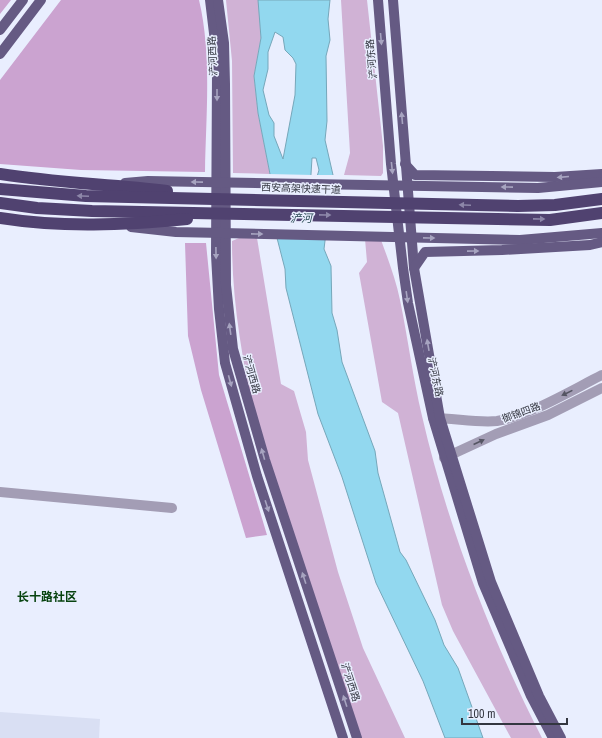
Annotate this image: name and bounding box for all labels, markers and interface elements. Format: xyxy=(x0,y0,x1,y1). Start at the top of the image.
one-way arrow xyxy=(378,33,385,45)
street label: 浐河西路 xyxy=(205,36,220,76)
street label: 浐河东路 xyxy=(363,38,380,79)
one-way arrow xyxy=(214,89,220,102)
one-way arrow xyxy=(398,112,405,125)
one-way arrow xyxy=(389,162,395,174)
one-way arrow xyxy=(557,173,569,180)
one-way arrow xyxy=(190,179,203,185)
street label: 西安高架快速干道 xyxy=(261,181,341,196)
one-way arrow xyxy=(501,184,513,191)
one-way arrow xyxy=(76,193,89,199)
one-way arrow xyxy=(458,202,471,208)
water label: 浐河 xyxy=(290,211,314,225)
one-way arrow xyxy=(319,212,332,218)
one-way arrow xyxy=(533,216,545,223)
one-way arrow xyxy=(251,231,264,237)
one-way arrow xyxy=(423,235,436,241)
one-way arrow xyxy=(213,247,219,260)
one-way arrow xyxy=(467,248,480,254)
one-way arrow xyxy=(404,291,410,304)
one-way arrow xyxy=(227,323,233,335)
one-way arrow xyxy=(424,339,430,351)
street label: 浐河西路 xyxy=(240,353,263,395)
street label: 浐河东路 xyxy=(425,356,446,398)
one-way arrow xyxy=(228,375,234,388)
one-way arrow xyxy=(561,389,573,396)
street label: 御锦四路 xyxy=(500,400,542,425)
one-way arrow xyxy=(474,439,485,445)
one-way arrow xyxy=(260,448,266,460)
one-way arrow xyxy=(264,501,270,513)
one-way arrow xyxy=(301,571,307,583)
district label: 长十路社区 xyxy=(17,589,77,605)
street label: 浐河西路 xyxy=(338,661,363,703)
one-way arrow xyxy=(342,695,348,707)
scale bar xyxy=(462,700,567,726)
text: 100 m xyxy=(468,706,495,722)

